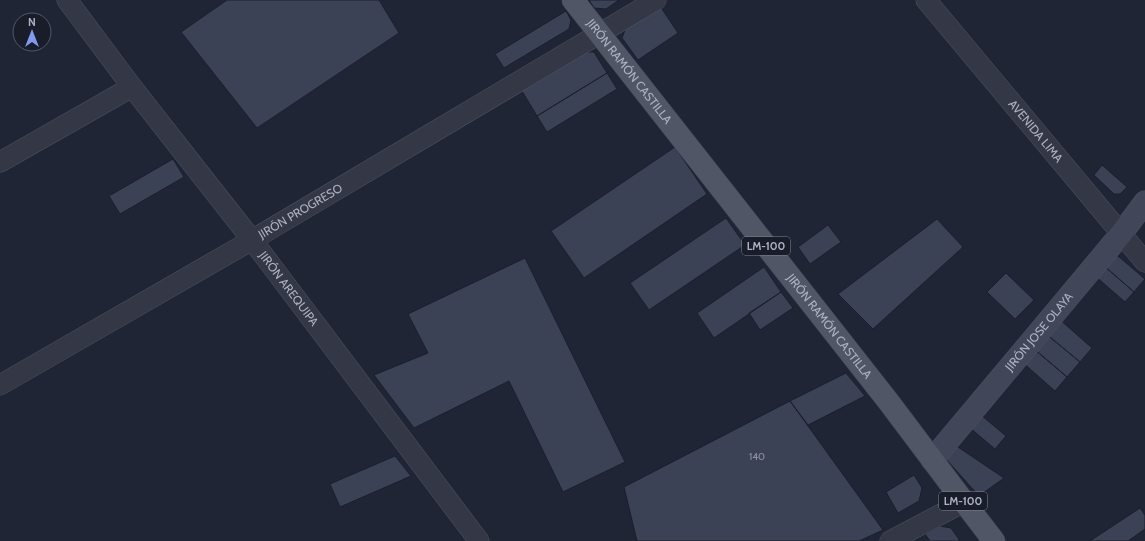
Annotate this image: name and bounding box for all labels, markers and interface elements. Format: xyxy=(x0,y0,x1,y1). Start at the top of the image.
north arrow xyxy=(12,12,52,52)
text: N xyxy=(28,15,36,29)
street label: JIRÓN RAMÓN CASTILLA xyxy=(583,15,676,127)
street label: AVENIDA LIMA xyxy=(1006,96,1067,166)
street label: JIRÓN PROGRESO xyxy=(254,180,345,242)
road number: LM-100 xyxy=(742,237,790,255)
street label: JIRÓN AREQUIPA xyxy=(255,247,322,329)
street label: JIRÓN RAMÓN CASTILLA xyxy=(783,270,876,382)
street label: JIRÓN JOSE OLAYA xyxy=(1001,289,1076,375)
house number: 140 xyxy=(749,450,765,463)
road number: LM-100 xyxy=(939,492,987,510)

